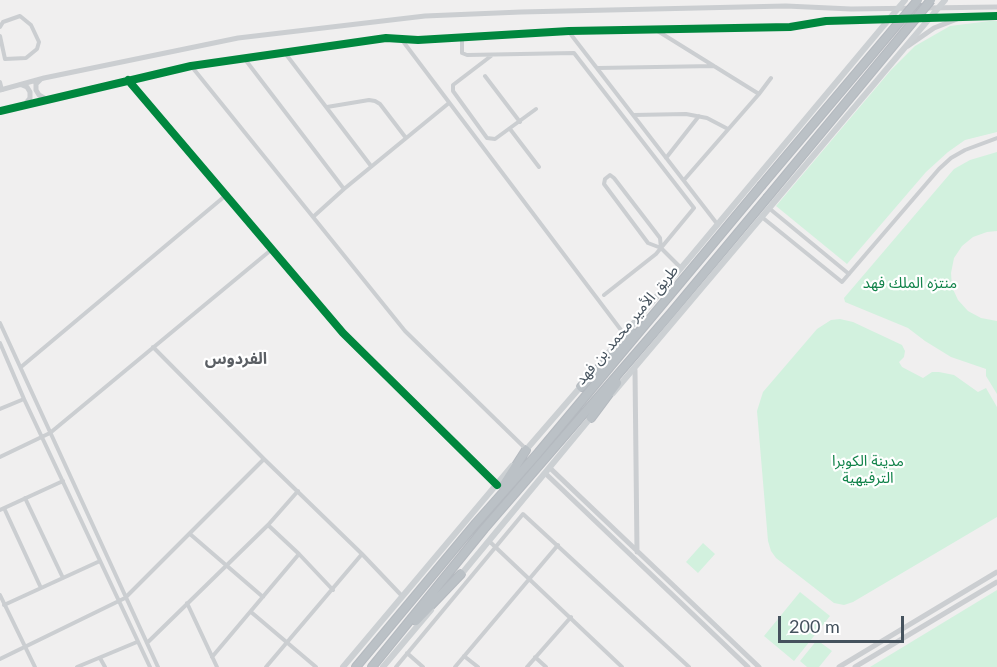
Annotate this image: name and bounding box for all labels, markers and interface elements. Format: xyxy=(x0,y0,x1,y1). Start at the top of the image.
street label: طريق الأمير محمد بن فهد xyxy=(572,262,682,388)
park label: منتزه الملك فهد xyxy=(863,274,957,292)
district label: الفردوس xyxy=(205,349,267,369)
park label: مدينة الكوبرا الترفيهية xyxy=(832,452,904,487)
scale bar xyxy=(781,604,907,642)
text: 200 m xyxy=(789,615,840,637)

